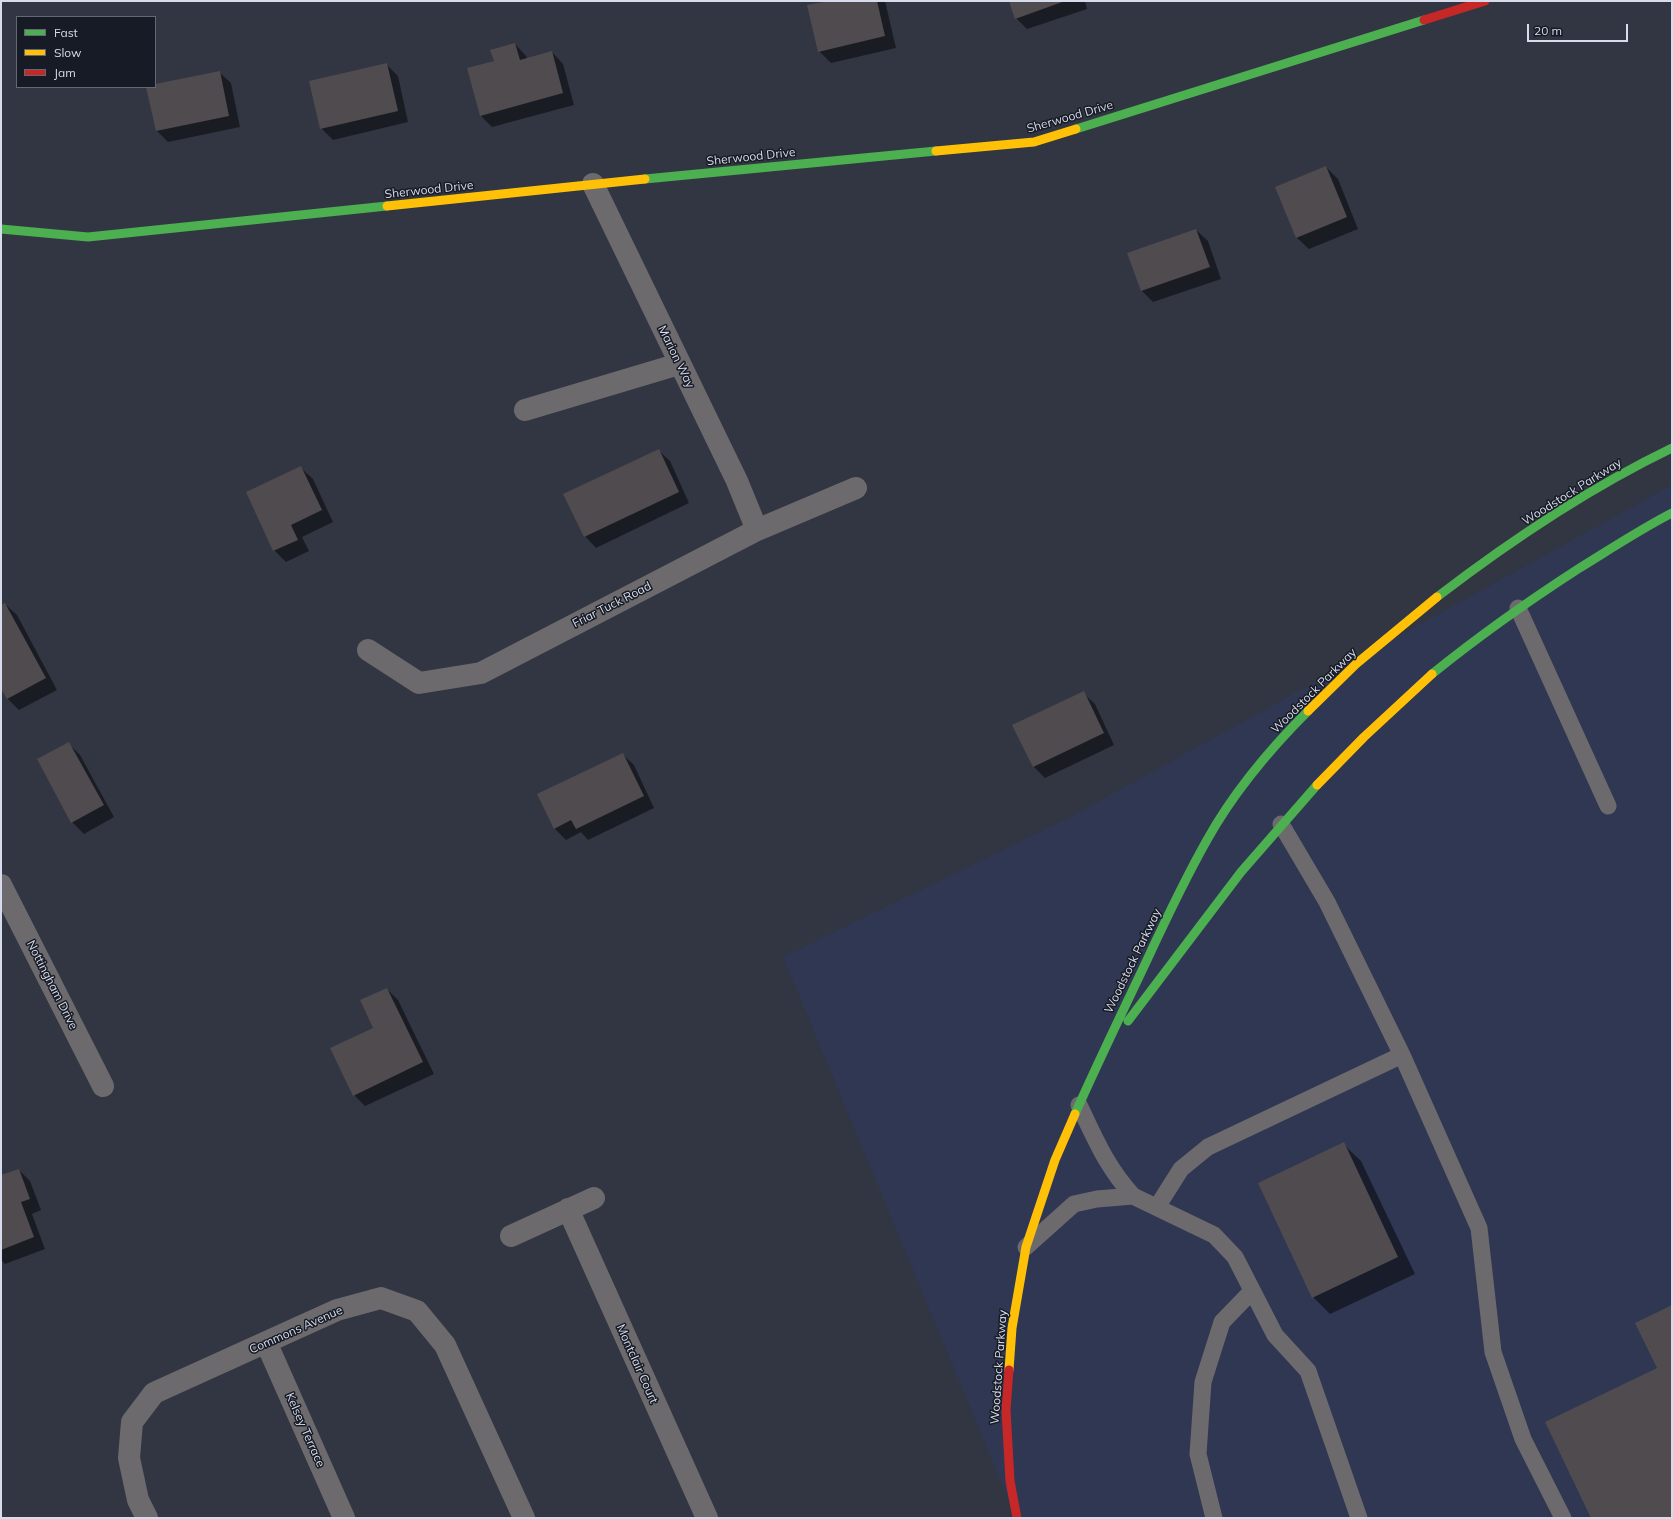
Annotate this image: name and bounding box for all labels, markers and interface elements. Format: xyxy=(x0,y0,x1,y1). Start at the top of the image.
legend xyxy=(16,16,156,88)
scale bar xyxy=(1529,16,1630,42)
text: 20 m xyxy=(1534,23,1562,38)
text: Fast xyxy=(54,25,78,40)
text: Slow xyxy=(54,45,82,60)
text: Jam xyxy=(54,65,76,80)
street label: Sherwood Drive xyxy=(1025,98,1115,136)
street label: Sherwood Drive xyxy=(706,145,796,169)
street label: Sherwood Drive xyxy=(384,178,474,202)
street label: Marion Way xyxy=(655,323,697,391)
street label: Woodstock Parkway xyxy=(1520,456,1624,528)
street label: Friar Tuck Road xyxy=(570,579,654,631)
street label: Woodstock Parkway xyxy=(1268,645,1360,737)
street label: Woodstock Parkway xyxy=(1101,906,1165,1016)
street label: Nottingham Drive xyxy=(23,938,81,1032)
street label: Commons Avenue xyxy=(247,1303,345,1357)
street label: Woodstock Parkway xyxy=(988,1309,1010,1425)
street label: Montclair Court xyxy=(613,1322,661,1406)
street label: Kelsey Terrace xyxy=(282,1391,328,1469)

